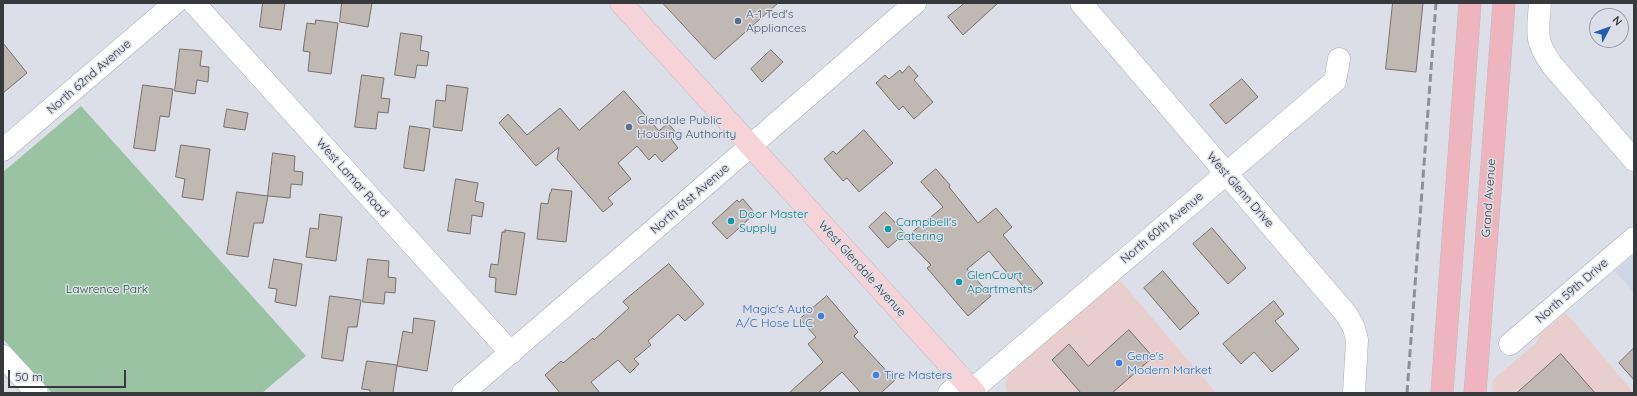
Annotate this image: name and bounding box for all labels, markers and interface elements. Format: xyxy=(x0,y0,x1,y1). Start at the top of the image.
place label: A-1 Ted's Appliances xyxy=(746,7,806,35)
north arrow xyxy=(1589,8,1629,48)
text: N xyxy=(1609,13,1625,28)
marker: A-1 Ted's Appliances xyxy=(733,16,743,26)
street label: North 62nd Avenue xyxy=(44,37,134,117)
place label: Glendale Public Housing Authority xyxy=(637,113,736,141)
marker: Glendale Public Housing Authority xyxy=(624,122,634,132)
street label: West Lamar Road xyxy=(313,136,391,220)
street label: West Glenn Drive xyxy=(1203,149,1277,231)
street label: Grand Avenue xyxy=(1479,158,1499,238)
street label: North 61st Avenue xyxy=(648,161,732,237)
street label: North 60th Avenue xyxy=(1118,189,1206,267)
place label: Door Master Supply xyxy=(739,207,808,235)
place label: Campbell's Catering xyxy=(896,215,957,243)
marker: Door Master Supply xyxy=(726,216,736,226)
street label: West Glendale Avenue xyxy=(815,218,909,320)
marker: Campbell's Catering xyxy=(883,224,893,234)
street label: North 59th Drive xyxy=(1533,256,1611,326)
place label: GlenCourt Apartments xyxy=(967,268,1033,296)
marker: GlenCourt Apartments xyxy=(954,277,964,287)
park label: Lawrence Park xyxy=(66,282,148,296)
place label: Magic's Auto A/C Hose LLC xyxy=(736,302,813,330)
marker: Magic's Auto A/C Hose LLC xyxy=(816,311,826,321)
place label: Gene's Modern Market xyxy=(1127,349,1212,377)
marker: Gene's Modern Market xyxy=(1114,358,1124,368)
scale bar xyxy=(10,362,128,388)
place label: Tire Masters xyxy=(884,368,952,382)
text: 50 m xyxy=(15,369,43,384)
marker: Tire Masters xyxy=(871,370,881,380)

